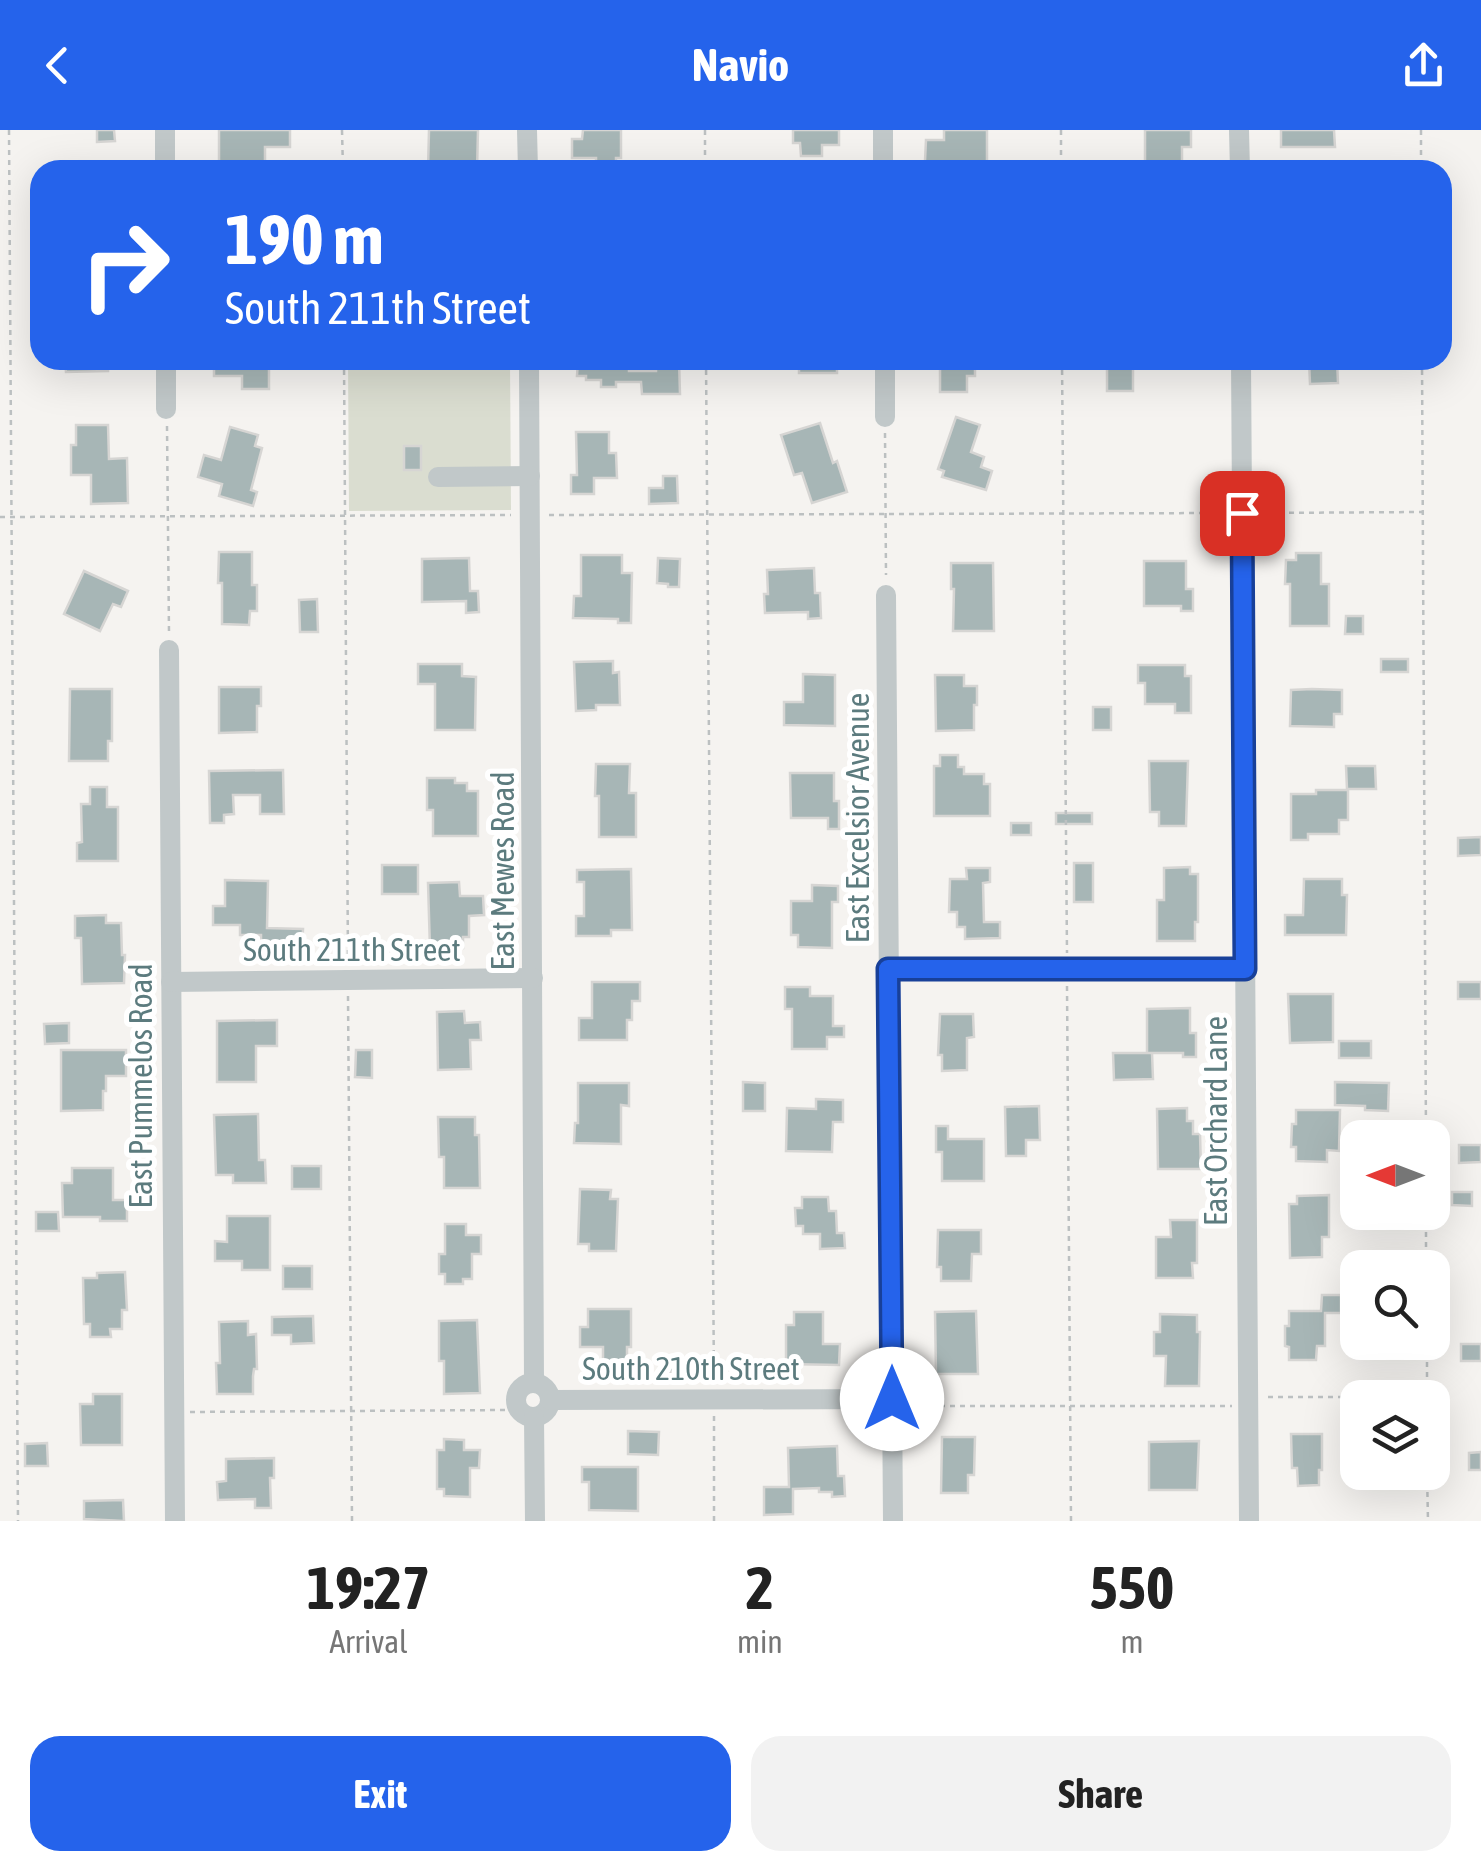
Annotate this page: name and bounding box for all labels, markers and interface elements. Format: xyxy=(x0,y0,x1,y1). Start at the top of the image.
icon: back xyxy=(30,38,85,93)
icon: share xyxy=(1396,38,1451,93)
text: Navio xyxy=(692,39,789,91)
text: 190 m xyxy=(225,199,384,279)
icon: right xyxy=(60,200,190,330)
text: South 211th Street xyxy=(225,282,531,334)
pin xyxy=(1200,471,1285,556)
icon: arrive xyxy=(1215,486,1270,541)
street label: East Excelsior Avenue xyxy=(839,693,876,943)
street label: East Mewes Road xyxy=(484,771,521,971)
street label: South 211th Street xyxy=(243,931,461,968)
street label: East Pummelos Road xyxy=(122,963,159,1209)
street label: East Orchard Lane xyxy=(1197,1016,1234,1226)
north arrow xyxy=(1340,1120,1450,1230)
map controls xyxy=(1340,1120,1450,1490)
button: search xyxy=(1340,1250,1450,1360)
position arrow xyxy=(840,1347,944,1451)
street label: South 210th Street xyxy=(582,1350,800,1387)
button: layers xyxy=(1340,1380,1450,1490)
text: 19:27 xyxy=(307,1553,430,1622)
text: 2 xyxy=(746,1553,774,1622)
text: 550 xyxy=(1090,1553,1174,1622)
text: Arrival xyxy=(329,1623,408,1660)
text: min xyxy=(737,1623,783,1660)
text: m xyxy=(1120,1623,1143,1660)
button: Exit xyxy=(30,1736,731,1851)
button: Share xyxy=(751,1736,1451,1851)

